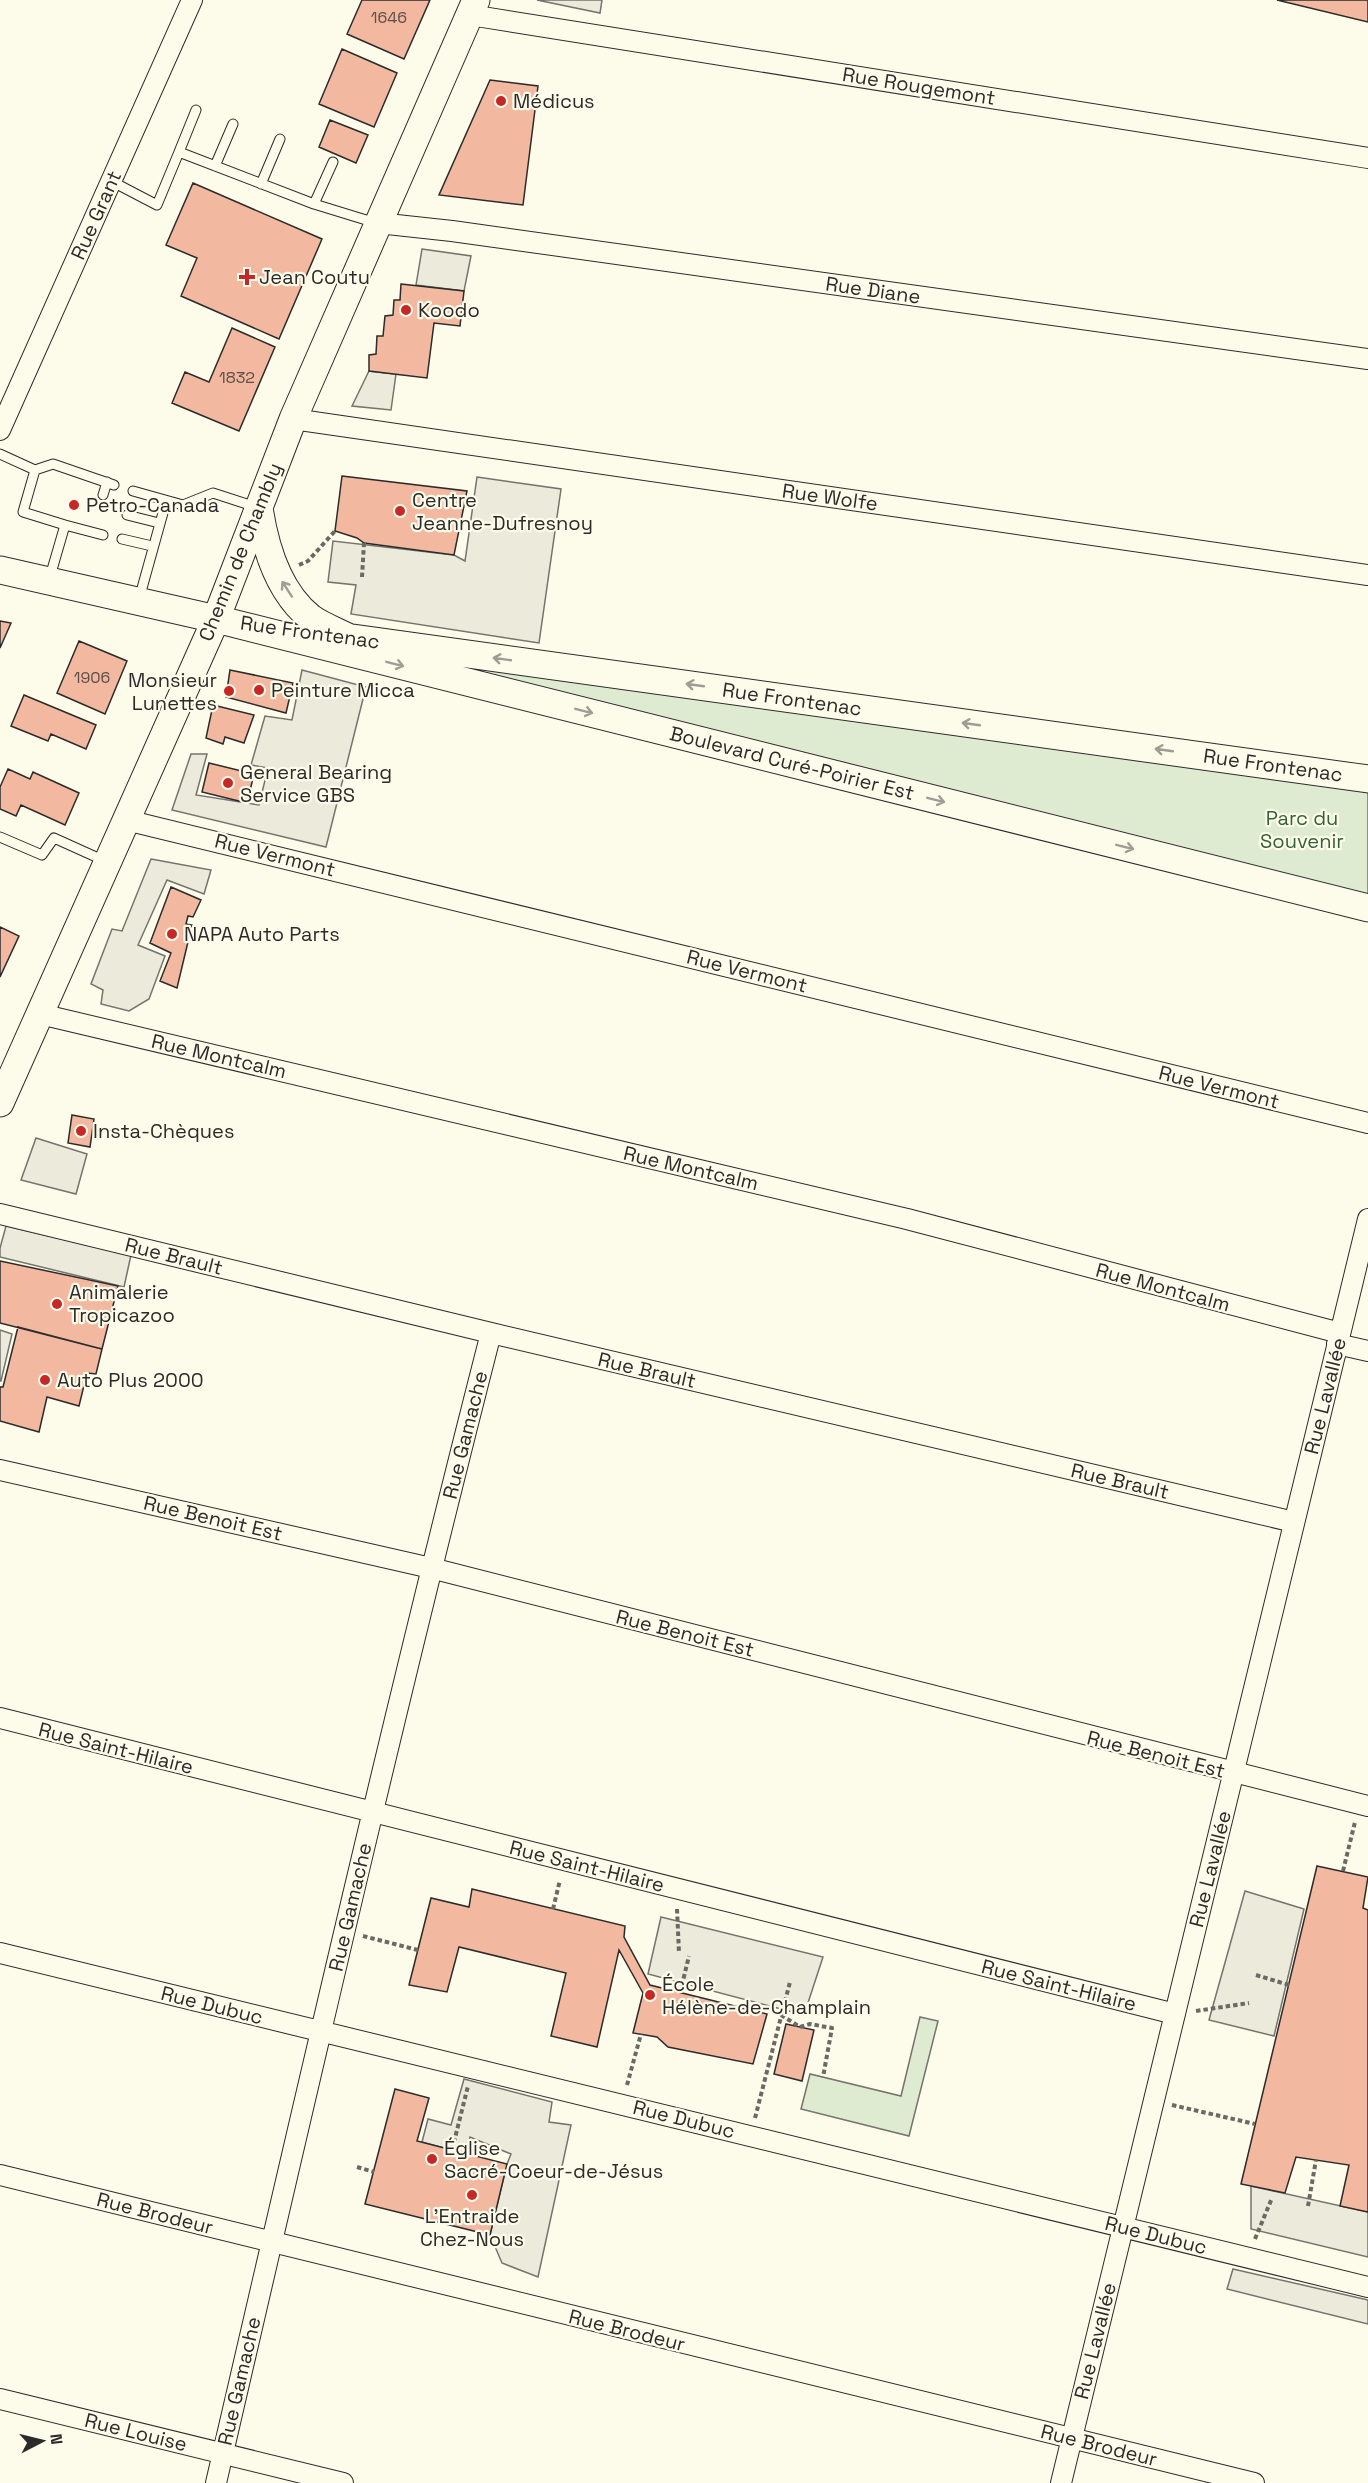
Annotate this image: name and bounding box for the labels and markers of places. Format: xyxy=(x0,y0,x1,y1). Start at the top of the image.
place label: Médicus xyxy=(513,88,595,114)
marker: Médicus xyxy=(494,94,508,108)
place label: Jean Coutu xyxy=(259,264,370,290)
marker: Jean Coutu xyxy=(240,270,254,284)
place label: Koodo xyxy=(418,297,480,323)
marker: Koodo xyxy=(399,303,413,317)
place label: Centre Jeanne-Dufresnoy xyxy=(412,487,593,536)
place label: Petro-Canada xyxy=(86,492,219,518)
marker: Petro-Canada xyxy=(67,498,81,512)
marker: Centre Jeanne-Dufresnoy xyxy=(393,504,407,518)
place label: Monsieur Lunettes xyxy=(128,667,217,716)
place label: Peinture Micca xyxy=(271,677,415,703)
marker: Peinture Micca xyxy=(252,683,266,697)
marker: Monsieur Lunettes xyxy=(222,684,236,698)
place label: General Bearing Service GBS xyxy=(240,759,392,808)
marker: General Bearing Service GBS xyxy=(221,776,235,790)
place label: NAPA Auto Parts xyxy=(184,921,340,947)
marker: NAPA Auto Parts xyxy=(165,927,179,941)
place label: Insta-Chèques xyxy=(93,1118,234,1144)
marker: Insta-Chèques xyxy=(74,1124,88,1138)
place label: Animalerie Tropicazoo xyxy=(69,1279,175,1328)
marker: Animalerie Tropicazoo xyxy=(50,1297,64,1311)
place label: Auto Plus 2000 xyxy=(57,1367,204,1393)
marker: Auto Plus 2000 xyxy=(38,1373,52,1387)
place label: École Hélène-de-Champlain xyxy=(662,1971,871,2020)
marker: École Hélène-de-Champlain xyxy=(643,1988,657,2002)
place label: Église Sacré-Coeur-de-Jésus xyxy=(444,2135,663,2184)
marker: Église Sacré-Coeur-de-Jésus xyxy=(425,2152,439,2166)
marker: L'Entraide Chez-Nous xyxy=(465,2188,479,2202)
place label: L'Entraide Chez-Nous xyxy=(420,2203,524,2252)

